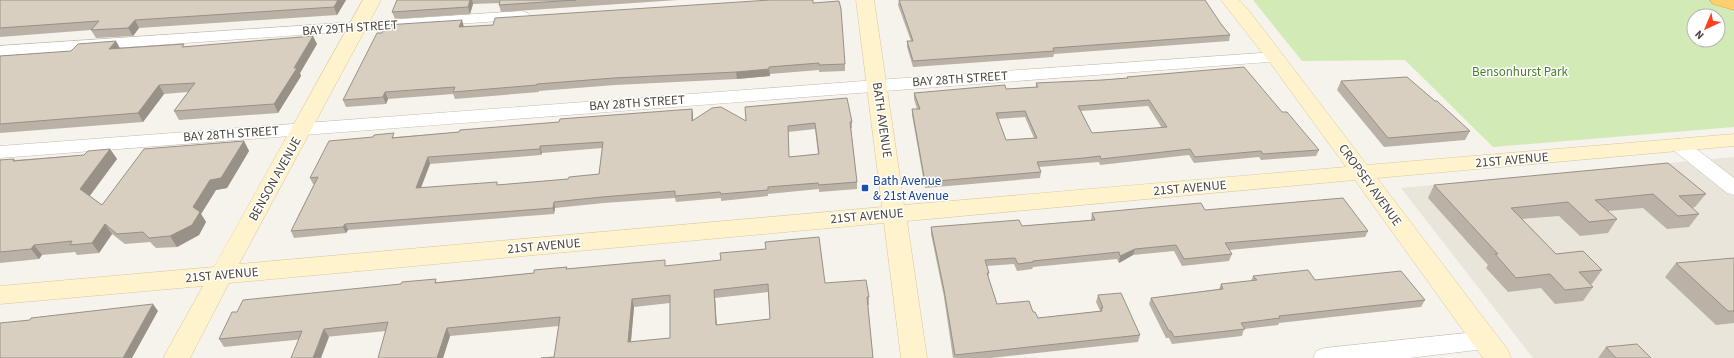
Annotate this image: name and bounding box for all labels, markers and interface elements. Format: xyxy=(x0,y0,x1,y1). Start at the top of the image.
north arrow xyxy=(1686,8,1726,48)
street label: BAY 29TH STREET xyxy=(301,16,399,40)
text: N xyxy=(1692,27,1707,43)
park label: Bensonhurst Park xyxy=(1472,63,1569,81)
street label: BAY 28TH STREET xyxy=(911,67,1009,91)
street label: BATH AVENUE xyxy=(868,81,896,159)
street label: BAY 28TH STREET xyxy=(588,91,686,115)
street label: BAY 28TH STREET xyxy=(182,122,280,146)
street label: BENSON AVENUE xyxy=(244,134,306,224)
street label: CROPSEY AVENUE xyxy=(1334,140,1406,230)
street label: 21ST AVENUE xyxy=(1475,148,1549,172)
place label: Bath Avenue & 21st Avenue xyxy=(873,172,949,205)
street label: 21ST AVENUE xyxy=(1153,176,1227,200)
marker: Bath Avenue & 21st Avenue xyxy=(860,183,870,193)
street label: 21ST AVENUE xyxy=(830,204,904,228)
street label: 21ST AVENUE xyxy=(507,234,581,258)
street label: 21ST AVENUE xyxy=(185,263,259,287)

